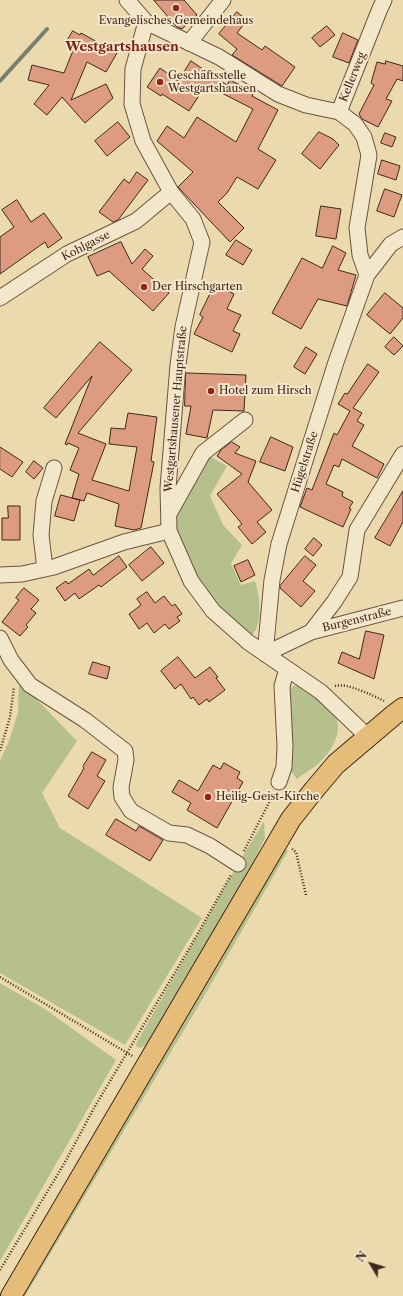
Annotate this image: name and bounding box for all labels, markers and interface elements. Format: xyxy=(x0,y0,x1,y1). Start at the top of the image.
marker: Evangelisches Gemeindehaus xyxy=(171,3,181,13)
place label: Evangelisches Gemeindehaus xyxy=(99,14,253,28)
district label: Westgartshausen xyxy=(65,39,179,55)
street label: Kellerweg xyxy=(337,50,369,104)
place label: Geschäftsstelle Westgartshausen xyxy=(168,69,256,95)
marker: Geschäftsstelle Westgartshausen xyxy=(155,77,165,87)
street label: Kohlgasse xyxy=(60,228,112,264)
place label: Der Hirschgarten xyxy=(152,280,243,294)
marker: Der Hirschgarten xyxy=(139,282,149,292)
street label: Westgartshausener Hauptstraße xyxy=(162,325,190,493)
place label: Hotel zum Hirsch xyxy=(219,384,312,398)
marker: Hotel zum Hirsch xyxy=(206,386,216,396)
street label: Hügelstraße xyxy=(289,430,321,494)
street label: Burgenstraße xyxy=(321,605,393,635)
place label: Heilig-Geist-Kirche xyxy=(216,790,319,804)
marker: Heilig-Geist-Kirche xyxy=(203,792,213,802)
north arrow xyxy=(351,1244,391,1284)
text: N xyxy=(353,1249,370,1265)

